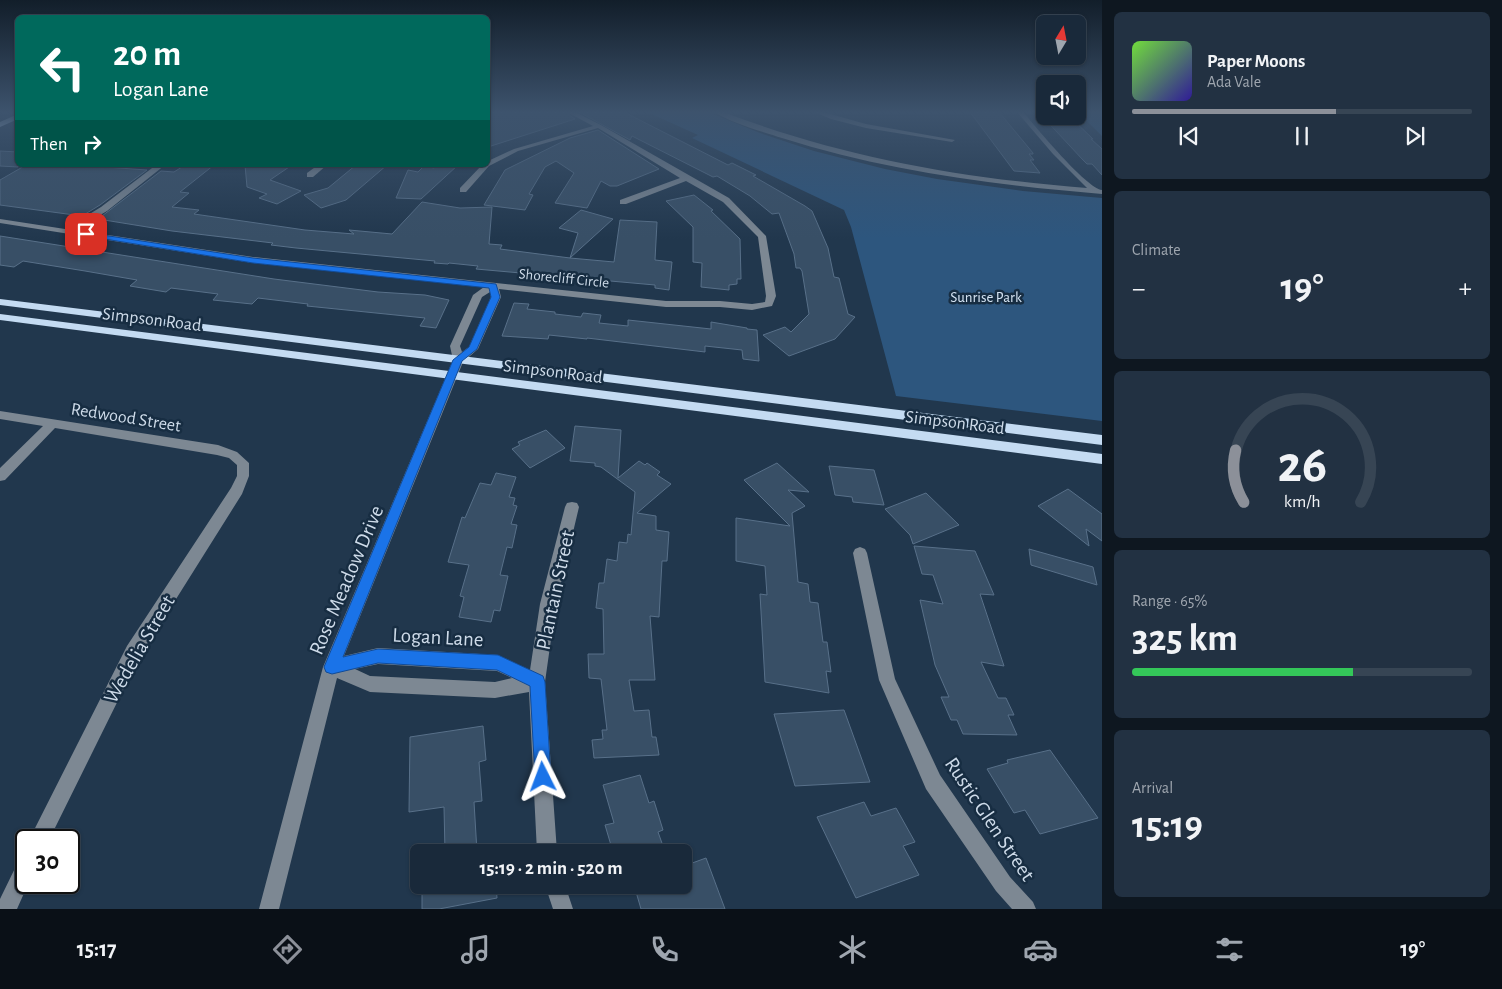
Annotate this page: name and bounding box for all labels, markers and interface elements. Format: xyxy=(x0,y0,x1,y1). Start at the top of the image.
north arrow xyxy=(1036,15,1086,65)
map controls xyxy=(1036,15,1086,125)
icon: left xyxy=(30,35,95,100)
text: 20 m xyxy=(113,37,181,72)
text: Paper Moons xyxy=(1207,52,1305,71)
text: Ada Vale xyxy=(1207,74,1261,90)
button: sound xyxy=(1036,75,1086,125)
text: Logan Lane xyxy=(113,78,209,100)
icon: previous xyxy=(1175,122,1203,150)
icon: pause xyxy=(1288,122,1316,150)
icon: next xyxy=(1401,122,1429,150)
icon: right xyxy=(78,130,106,158)
text: Then xyxy=(30,135,68,154)
pin xyxy=(65,213,107,255)
icon: arrive xyxy=(72,220,100,248)
text: Climate xyxy=(1132,242,1181,258)
street label: Shorecliff Circle xyxy=(518,266,610,291)
text: 19° xyxy=(1280,269,1324,307)
text: − xyxy=(1132,275,1145,303)
text: + xyxy=(1459,275,1472,303)
park label: Sunrise Park xyxy=(950,290,1022,305)
street label: Simpson Road xyxy=(101,305,203,335)
street label: Simpson Road xyxy=(502,357,604,387)
street label: Redwood Street xyxy=(70,400,182,436)
street label: Simpson Road xyxy=(904,408,1006,438)
text: 26 xyxy=(1277,439,1327,491)
text: km/h xyxy=(1284,493,1320,511)
street label: Rose Meadow Drive xyxy=(306,503,387,658)
street label: Plantain Street xyxy=(533,528,578,652)
street label: Wedelia Street xyxy=(100,591,179,707)
text: Range · 65% xyxy=(1132,593,1208,609)
text: 325 km xyxy=(1132,620,1238,658)
street label: Logan Lane xyxy=(392,625,484,650)
position arrow xyxy=(516,750,568,802)
street label: Rustic Glen Street xyxy=(941,754,1039,885)
text: Arrival xyxy=(1132,780,1173,796)
text: 15:19 xyxy=(1132,807,1203,845)
speed limit sign: 30 xyxy=(15,829,80,894)
text: 15:19 · 2 min · 520 m xyxy=(479,859,623,878)
icon: directions xyxy=(270,932,305,967)
icon: music xyxy=(458,932,493,967)
icon: phone xyxy=(647,932,682,967)
icon: climate xyxy=(835,932,870,967)
icon: car xyxy=(1023,932,1058,967)
icon: filters xyxy=(1212,932,1247,967)
text: 15:17 xyxy=(77,938,117,960)
text: 19° xyxy=(1400,938,1425,960)

